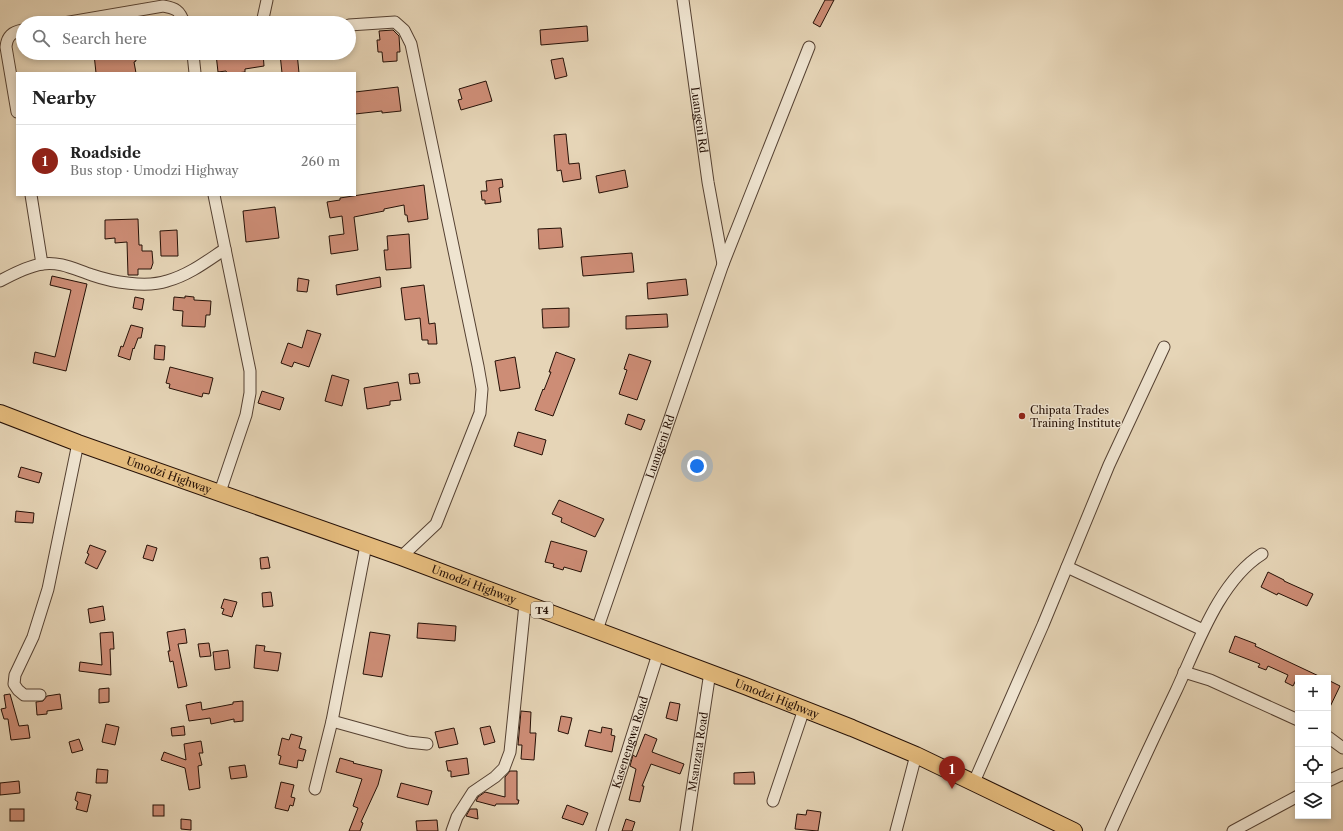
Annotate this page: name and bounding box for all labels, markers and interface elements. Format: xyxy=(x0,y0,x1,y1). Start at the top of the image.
search box xyxy=(16,16,356,60)
icon: search xyxy=(30,27,52,49)
text: Search here xyxy=(62,29,147,48)
street label: Luangeni Rd xyxy=(688,86,711,154)
text: Nearby xyxy=(32,88,96,108)
text: Roadside xyxy=(70,143,141,162)
text: 1 xyxy=(42,153,48,169)
text: 260 m xyxy=(301,153,340,169)
text: Bus stop · Umodzi Highway xyxy=(70,162,239,178)
place label: Chipata Trades Training Institute xyxy=(1030,403,1121,430)
marker: Chipata Trades Training Institute xyxy=(1017,411,1027,421)
street label: Luangeni Rd xyxy=(643,413,678,480)
street label: Umodzi Highway xyxy=(124,454,214,497)
your location xyxy=(687,456,707,476)
street label: Umodzi Highway xyxy=(430,562,519,607)
road number: T4 xyxy=(531,602,553,618)
map controls xyxy=(1295,675,1331,819)
button: + xyxy=(1295,675,1331,711)
street label: Umodzi Highway xyxy=(733,676,822,722)
street label: Kasenengwa Road xyxy=(609,694,651,790)
street label: Msanzara Road xyxy=(685,711,711,793)
button: − xyxy=(1295,711,1331,747)
button: locate xyxy=(1295,747,1331,783)
pin: 1 xyxy=(939,756,965,789)
button: layers xyxy=(1295,783,1331,819)

